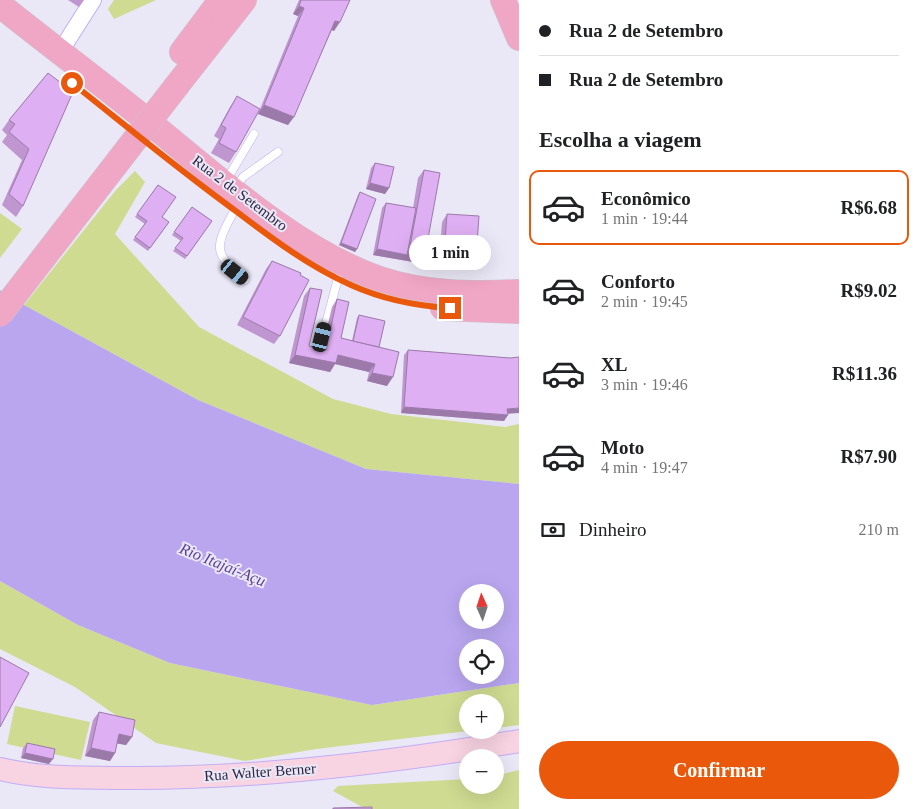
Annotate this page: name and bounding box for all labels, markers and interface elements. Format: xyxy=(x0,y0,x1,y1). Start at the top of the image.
text: Rua 2 de Setembro xyxy=(569,20,723,41)
text: Rua 2 de Setembro xyxy=(569,69,723,90)
route start xyxy=(61,72,83,94)
text: Escolha a viagem xyxy=(539,127,702,152)
street label: Rua 2 de Setembro xyxy=(189,152,291,234)
icon: car xyxy=(541,185,586,230)
text: Econômico xyxy=(601,188,691,209)
text: R$6.68 xyxy=(841,197,897,218)
text: 1 min · 19:44 xyxy=(601,210,688,227)
callout: 1 min xyxy=(409,236,491,270)
text: 1 min xyxy=(431,244,469,261)
car xyxy=(218,257,251,287)
icon: car xyxy=(541,268,586,313)
text: Conforto xyxy=(601,271,675,292)
text: R$9.02 xyxy=(841,280,897,301)
text: 2 min · 19:45 xyxy=(601,293,688,310)
route end xyxy=(439,297,461,319)
car xyxy=(311,321,332,353)
icon: car xyxy=(541,351,586,396)
text: XL xyxy=(601,354,627,375)
text: R$11.36 xyxy=(832,363,897,384)
text: 3 min · 19:46 xyxy=(601,376,688,393)
icon: car xyxy=(541,434,586,479)
text: Moto xyxy=(601,437,644,458)
text: R$7.90 xyxy=(841,446,897,467)
text: 4 min · 19:47 xyxy=(601,459,688,476)
icon: cash xyxy=(539,516,567,544)
text: Dinheiro xyxy=(579,519,647,540)
text: 210 m xyxy=(859,521,899,538)
water label: Rio Itajaí-Açu xyxy=(176,539,268,590)
north arrow xyxy=(459,584,504,629)
map controls xyxy=(459,584,504,794)
button: locate xyxy=(459,639,504,684)
button: + xyxy=(459,694,504,739)
button: Confirmar xyxy=(539,741,899,799)
button: − xyxy=(459,749,504,794)
street label: Rua Walter Berner xyxy=(204,760,316,784)

